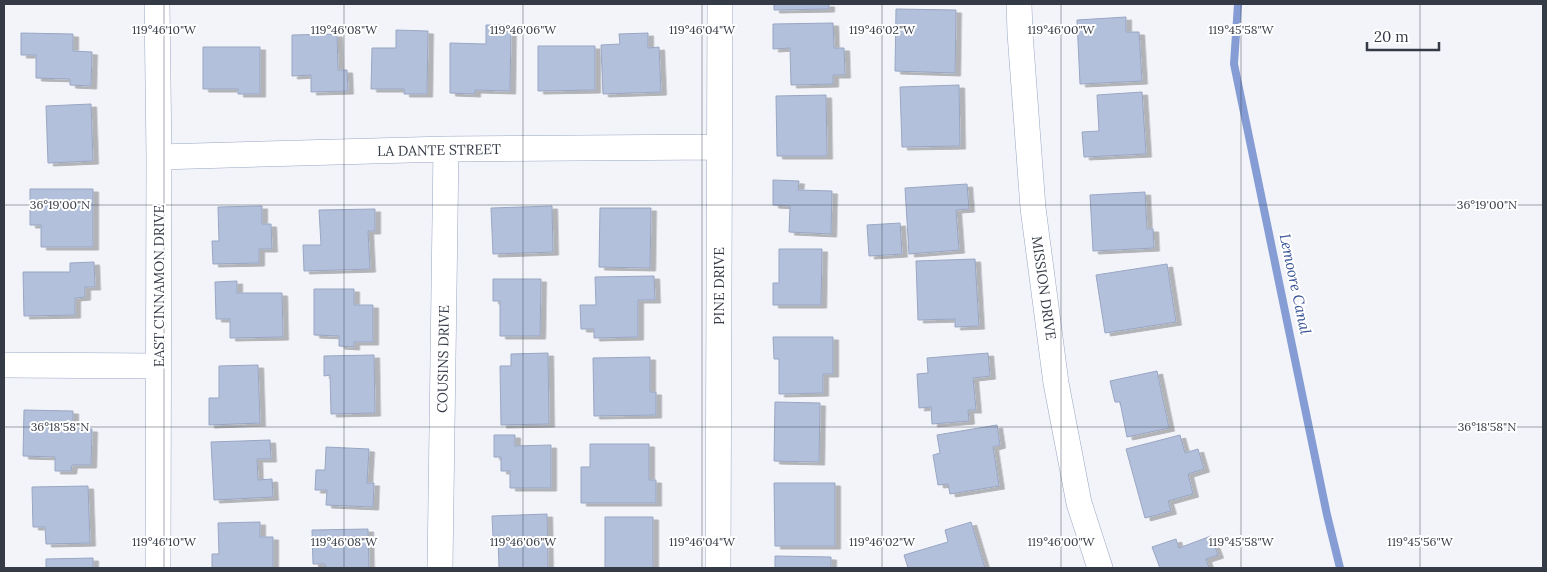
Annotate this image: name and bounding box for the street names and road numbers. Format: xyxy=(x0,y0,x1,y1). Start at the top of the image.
street label: LA DANTE STREET xyxy=(377,140,501,160)
street label: EAST CINNAMON DRIVE xyxy=(150,205,168,367)
street label: MISSION DRIVE xyxy=(1028,235,1060,341)
street label: PINE DRIVE xyxy=(710,247,728,325)
street label: COUSINS DRIVE xyxy=(433,305,453,413)

